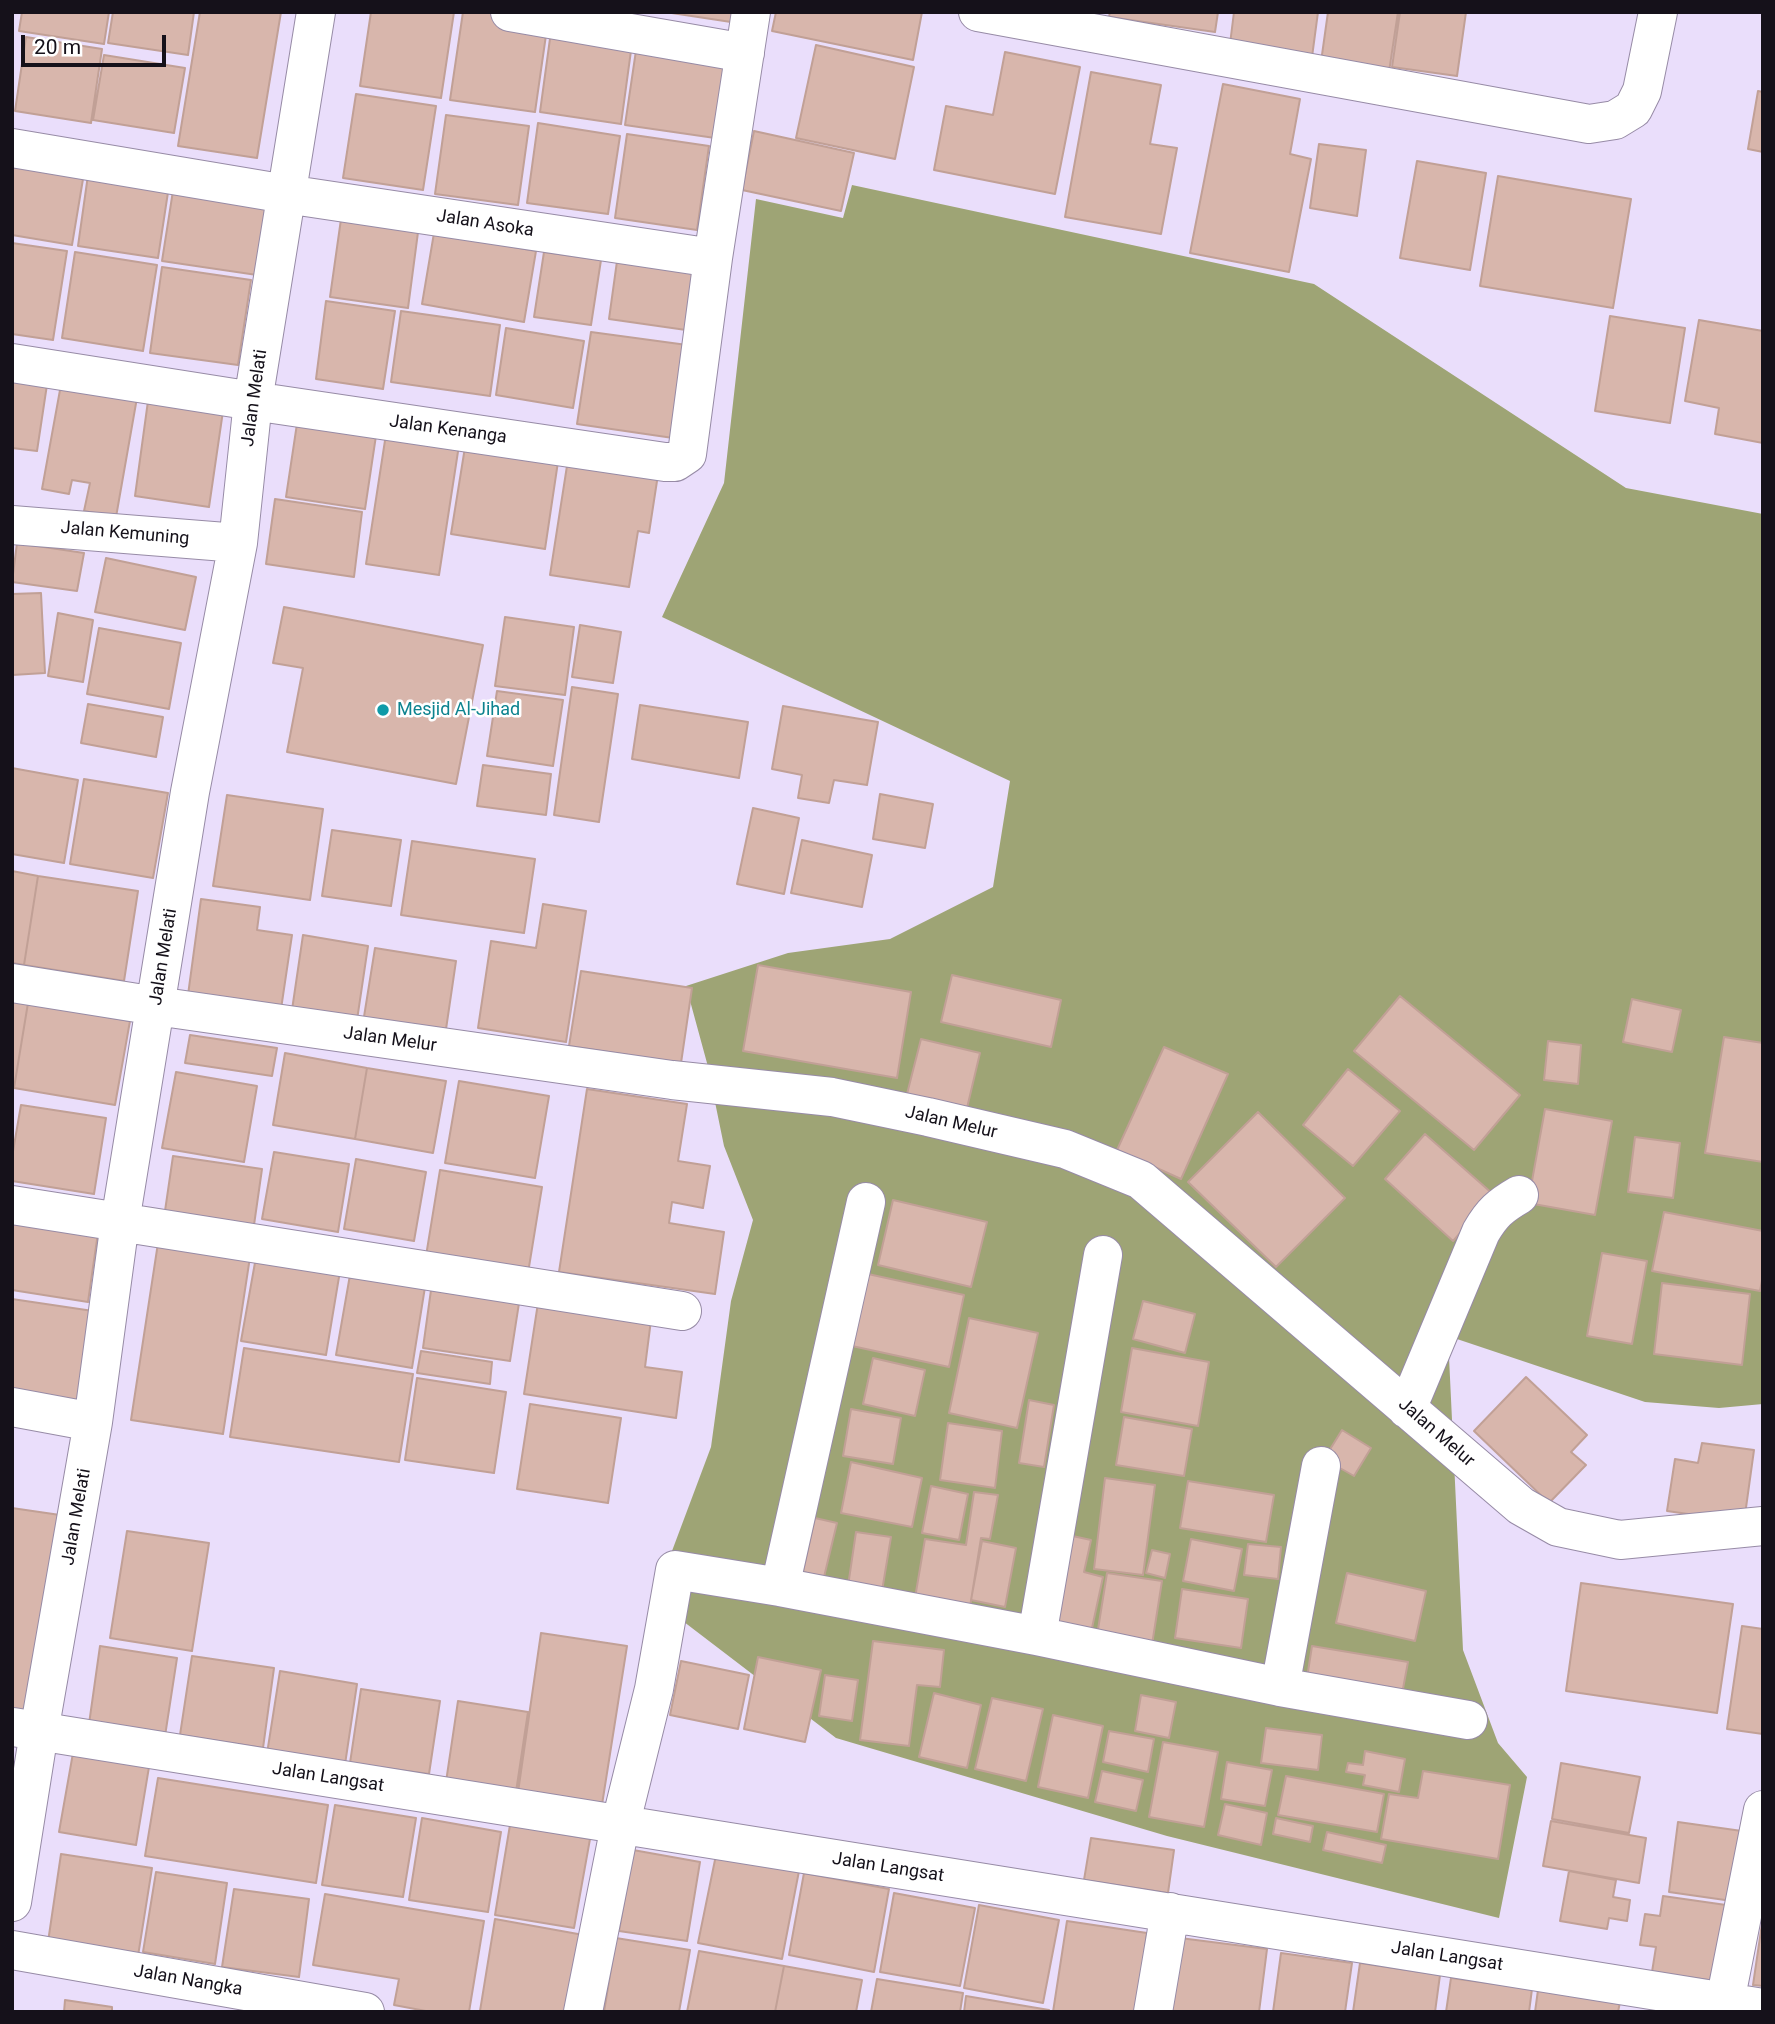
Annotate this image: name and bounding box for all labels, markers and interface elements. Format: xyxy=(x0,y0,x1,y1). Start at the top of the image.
scale bar xyxy=(24,21,170,65)
text: 20 m xyxy=(34,35,81,59)
street label: Jalan Asoka xyxy=(435,206,535,242)
street label: Jalan Melati xyxy=(237,348,273,448)
street label: Jalan Kenanga xyxy=(388,411,508,449)
street label: Jalan Kemuning xyxy=(60,518,190,550)
place label: Mesjid Al-Jihad xyxy=(397,699,520,721)
marker: Mesjid Al-Jihad xyxy=(375,702,391,718)
street label: Jalan Melati xyxy=(146,907,182,1007)
street label: Jalan Melur xyxy=(342,1023,438,1057)
street label: Jalan Melur xyxy=(903,1102,999,1144)
street label: Jalan Melur xyxy=(1393,1394,1479,1472)
street label: Jalan Melati xyxy=(58,1467,96,1567)
street label: Jalan Langsat xyxy=(271,1759,385,1797)
street label: Jalan Langsat xyxy=(831,1849,945,1887)
street label: Jalan Langsat xyxy=(1390,1938,1504,1976)
street label: Jalan Nangka xyxy=(132,1961,244,2001)

